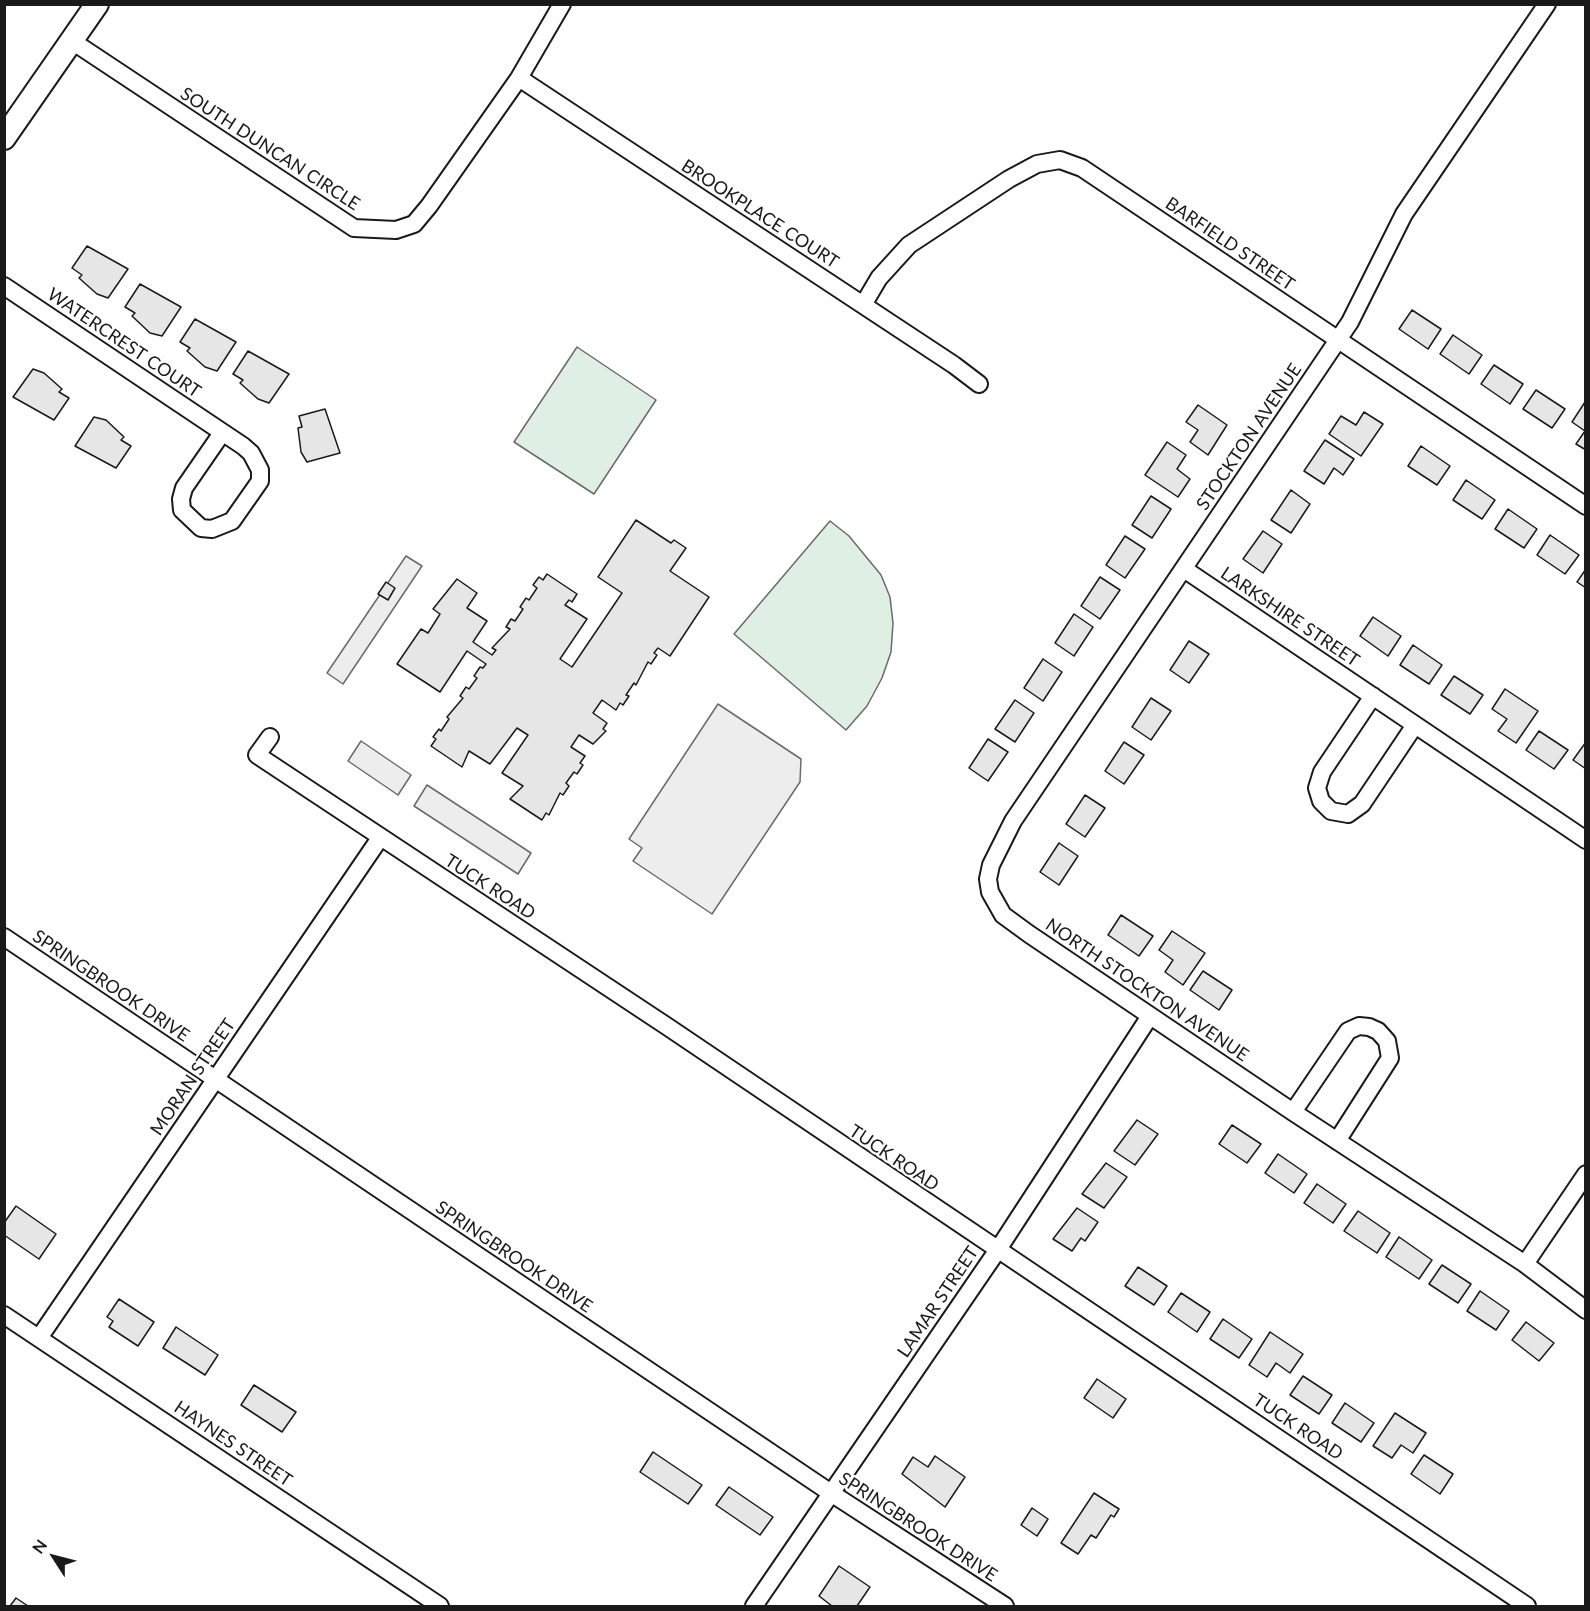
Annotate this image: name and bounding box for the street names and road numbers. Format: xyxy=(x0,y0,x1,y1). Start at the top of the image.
street label: SOUTH DUNCAN CIRCLE xyxy=(176,83,364,215)
street label: BROOKPLACE COURT xyxy=(677,155,843,273)
street label: BARFIELD STREET xyxy=(1161,193,1299,295)
street label: WATERCREST COURT xyxy=(43,284,205,402)
street label: STOCKTON AVENUE xyxy=(1192,360,1306,514)
street label: LARKSHIRE STREET xyxy=(1217,563,1363,671)
street label: TUCK ROAD xyxy=(441,850,539,924)
street label: NORTH STOCKTON AVENUE xyxy=(1041,914,1253,1066)
street label: SPRINGBROOK DRIVE xyxy=(28,925,194,1047)
street label: MORAN STREET xyxy=(146,1015,240,1139)
street label: TUCK ROAD xyxy=(845,1120,943,1196)
street label: SPRINGBROOK DRIVE xyxy=(431,1196,597,1318)
street label: LAMAR STREET xyxy=(893,1242,983,1362)
street label: TUCK ROAD xyxy=(1249,1389,1347,1465)
street label: HAYNES STREET xyxy=(170,1397,296,1491)
street label: SPRINGBROOK DRIVE xyxy=(835,1468,1001,1586)

